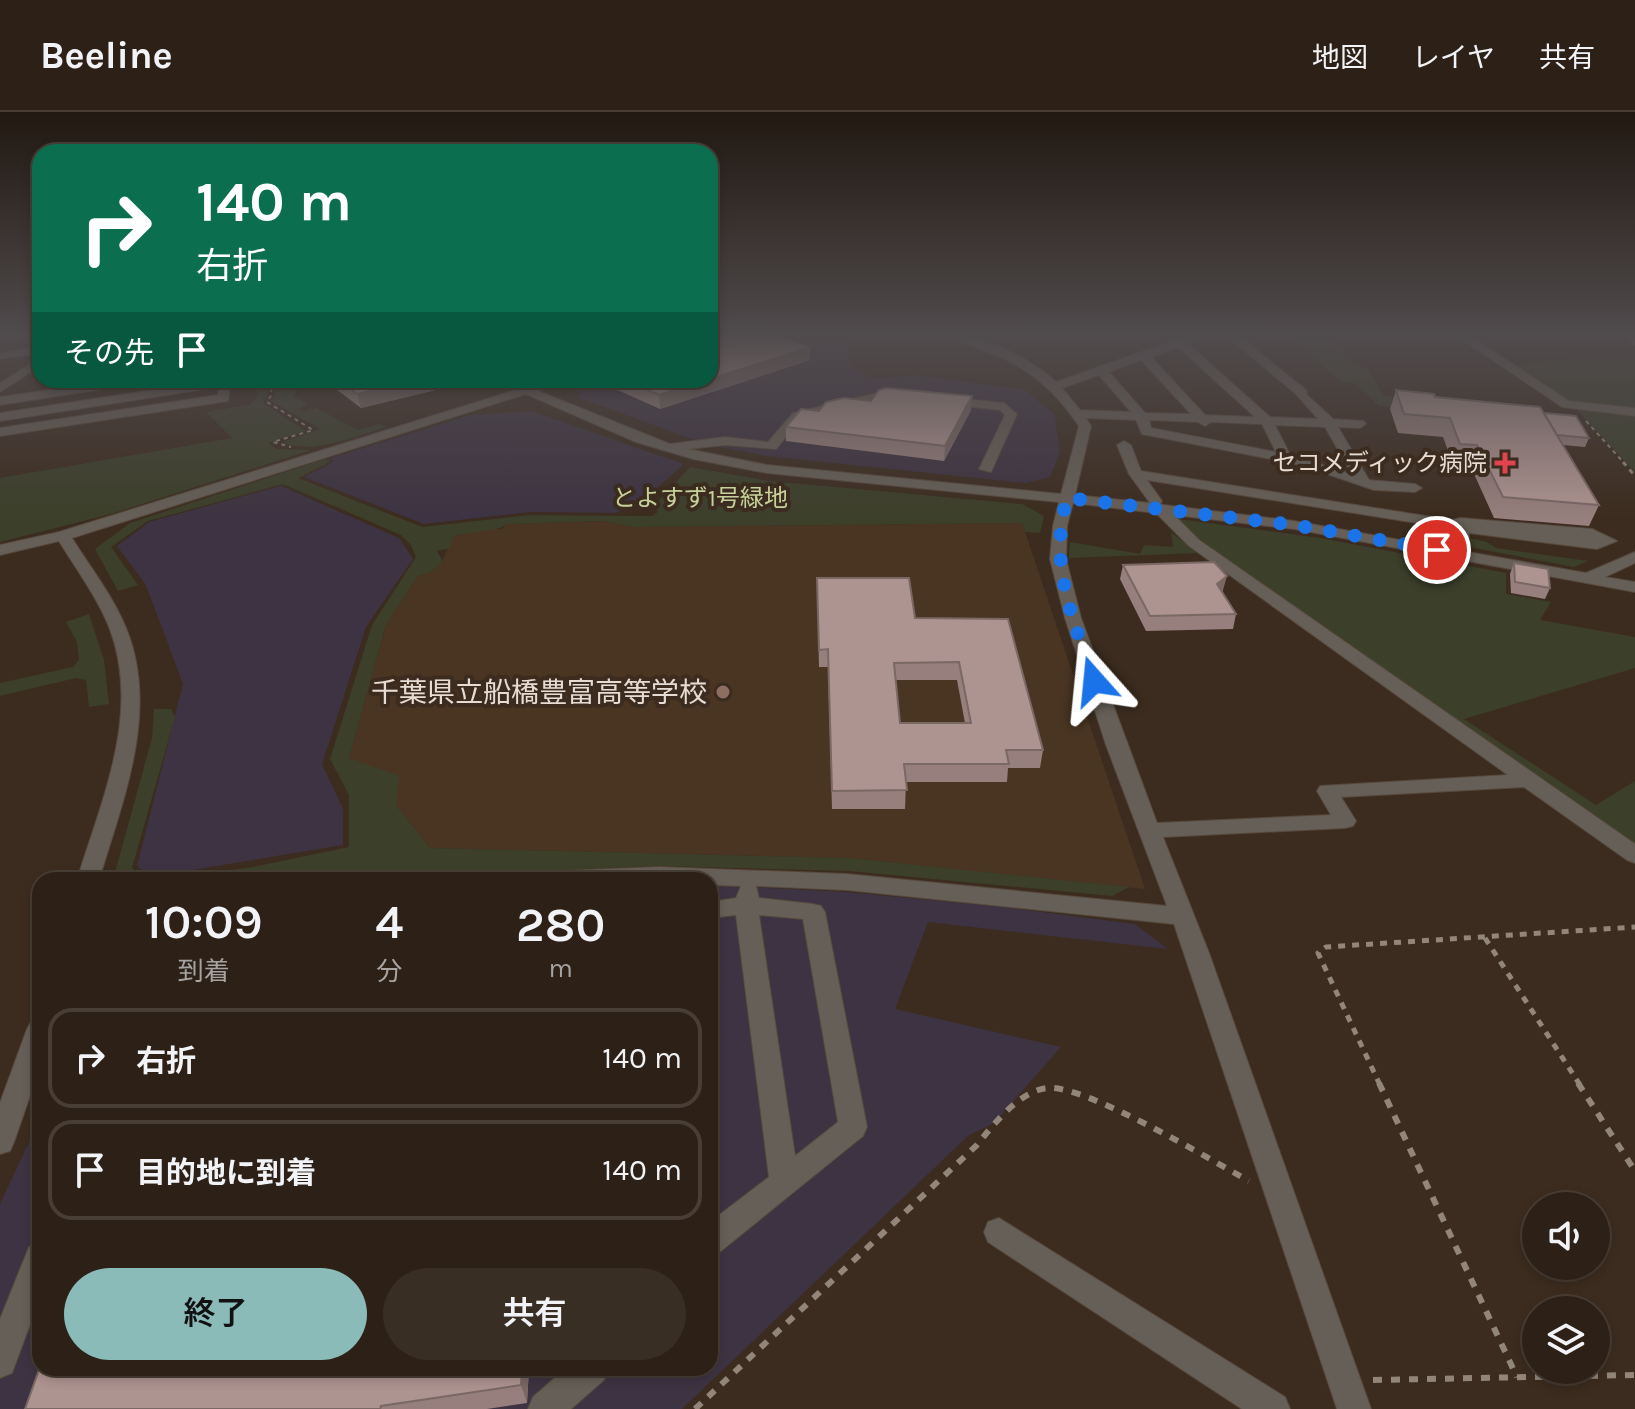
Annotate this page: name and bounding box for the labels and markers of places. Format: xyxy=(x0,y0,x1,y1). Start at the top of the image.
place label: セコメディック病院 xyxy=(1273,449,1487,477)
marker: セコメディック病院 xyxy=(1494,452,1516,474)
pin xyxy=(1403,516,1471,584)
place label: 千葉県立船橋豊富高等学校 xyxy=(371,676,707,709)
marker: 千葉県立船橋豊富高等学校 xyxy=(714,683,732,701)

